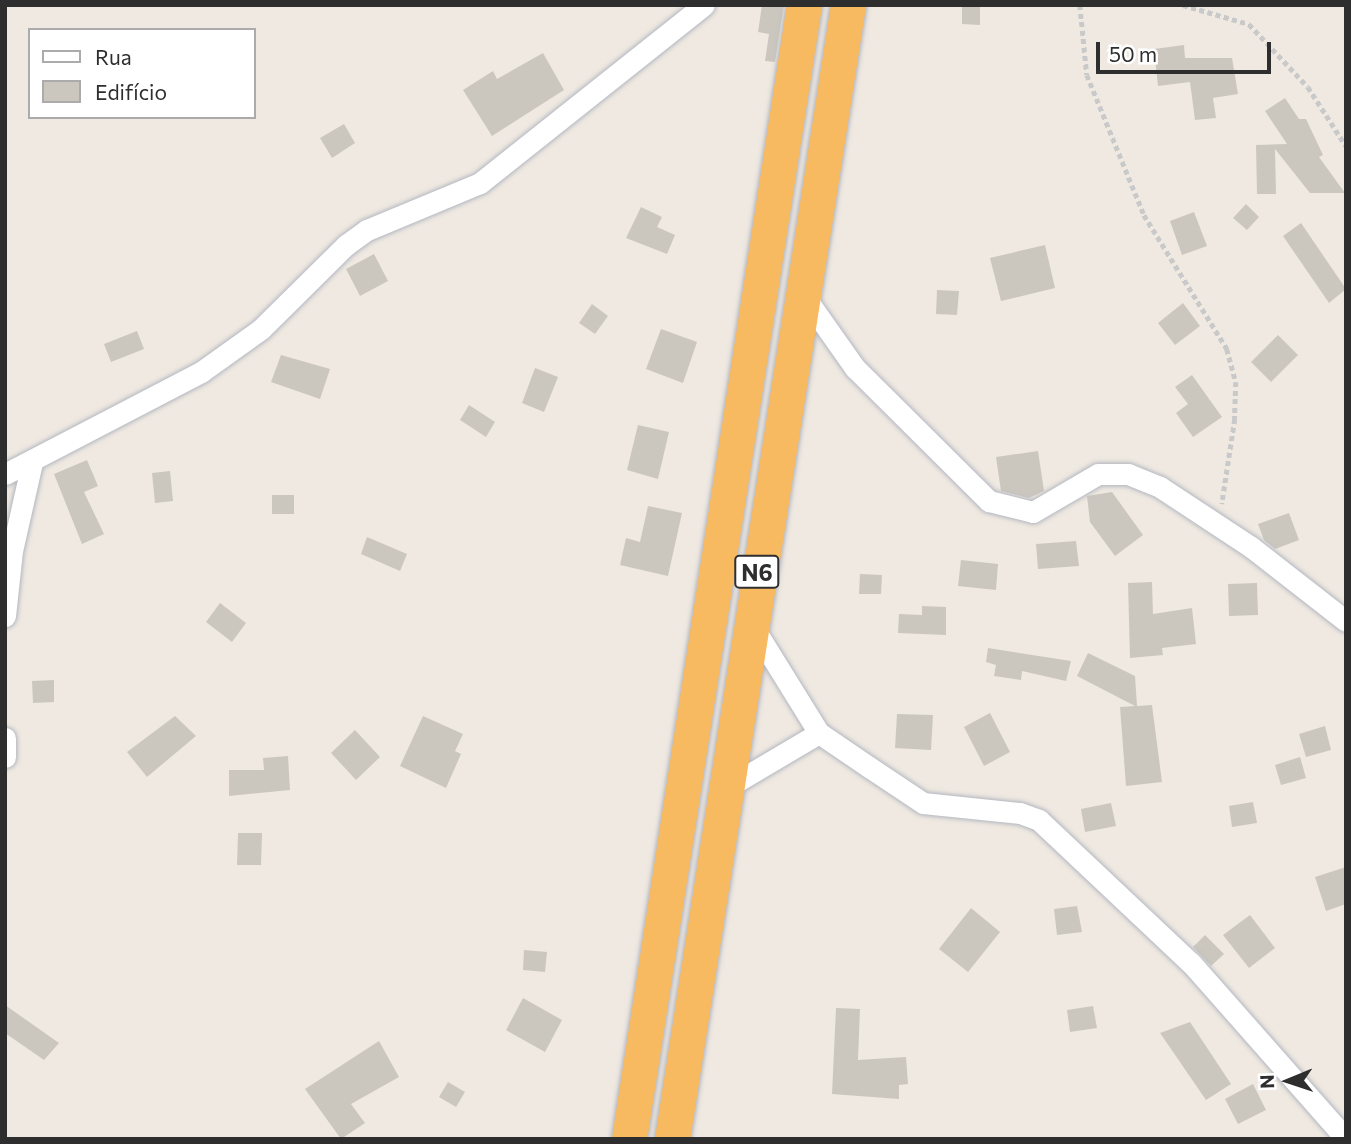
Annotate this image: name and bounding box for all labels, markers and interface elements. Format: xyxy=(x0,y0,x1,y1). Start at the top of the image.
legend xyxy=(28,28,256,119)
scale bar xyxy=(1099,28,1274,72)
text: 50 m xyxy=(1109,41,1157,66)
text: Rua xyxy=(95,44,132,69)
text: Edifício xyxy=(95,79,167,104)
road number: N6 xyxy=(734,552,780,592)
north arrow xyxy=(1253,1046,1323,1116)
text: N xyxy=(1255,1074,1278,1089)

